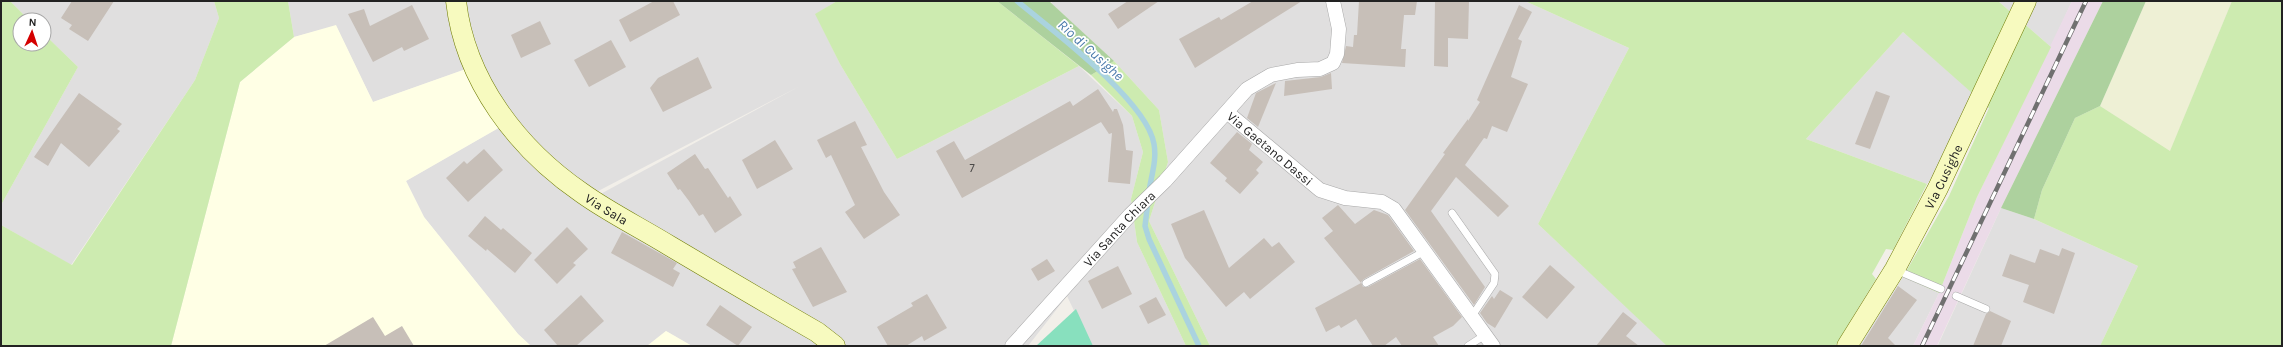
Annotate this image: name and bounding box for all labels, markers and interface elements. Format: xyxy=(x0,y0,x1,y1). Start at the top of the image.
north arrow xyxy=(12,12,52,52)
text: N xyxy=(28,16,37,29)
water label: Rio di Cusighe xyxy=(1054,16,1127,85)
street label: Via Gaetano Dassi xyxy=(1224,109,1316,189)
street label: Via Cusighe xyxy=(1921,142,1966,212)
house number: 7 xyxy=(969,162,975,175)
street label: Via Santa Chiara xyxy=(1080,188,1158,270)
street label: Via Sala xyxy=(582,190,630,228)

